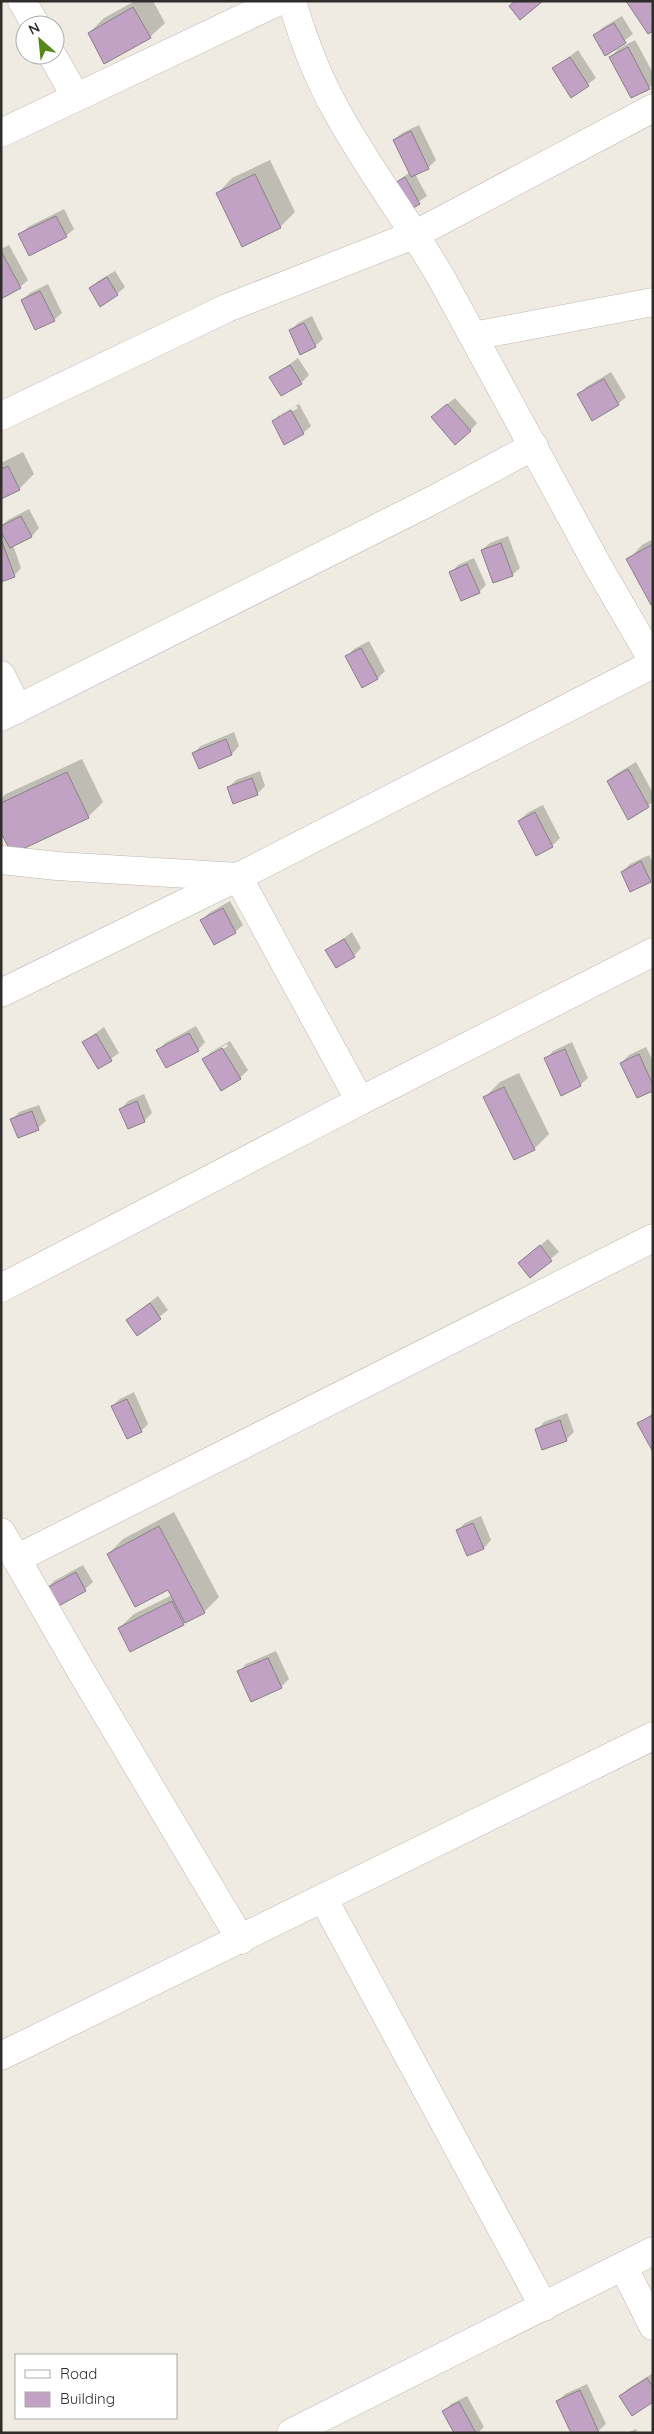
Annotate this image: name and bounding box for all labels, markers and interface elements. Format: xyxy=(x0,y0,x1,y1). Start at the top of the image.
north arrow xyxy=(15,15,65,65)
text: N xyxy=(25,18,43,39)
legend xyxy=(15,2354,178,2419)
text: Road xyxy=(60,2364,97,2383)
text: Building xyxy=(60,2389,115,2408)

